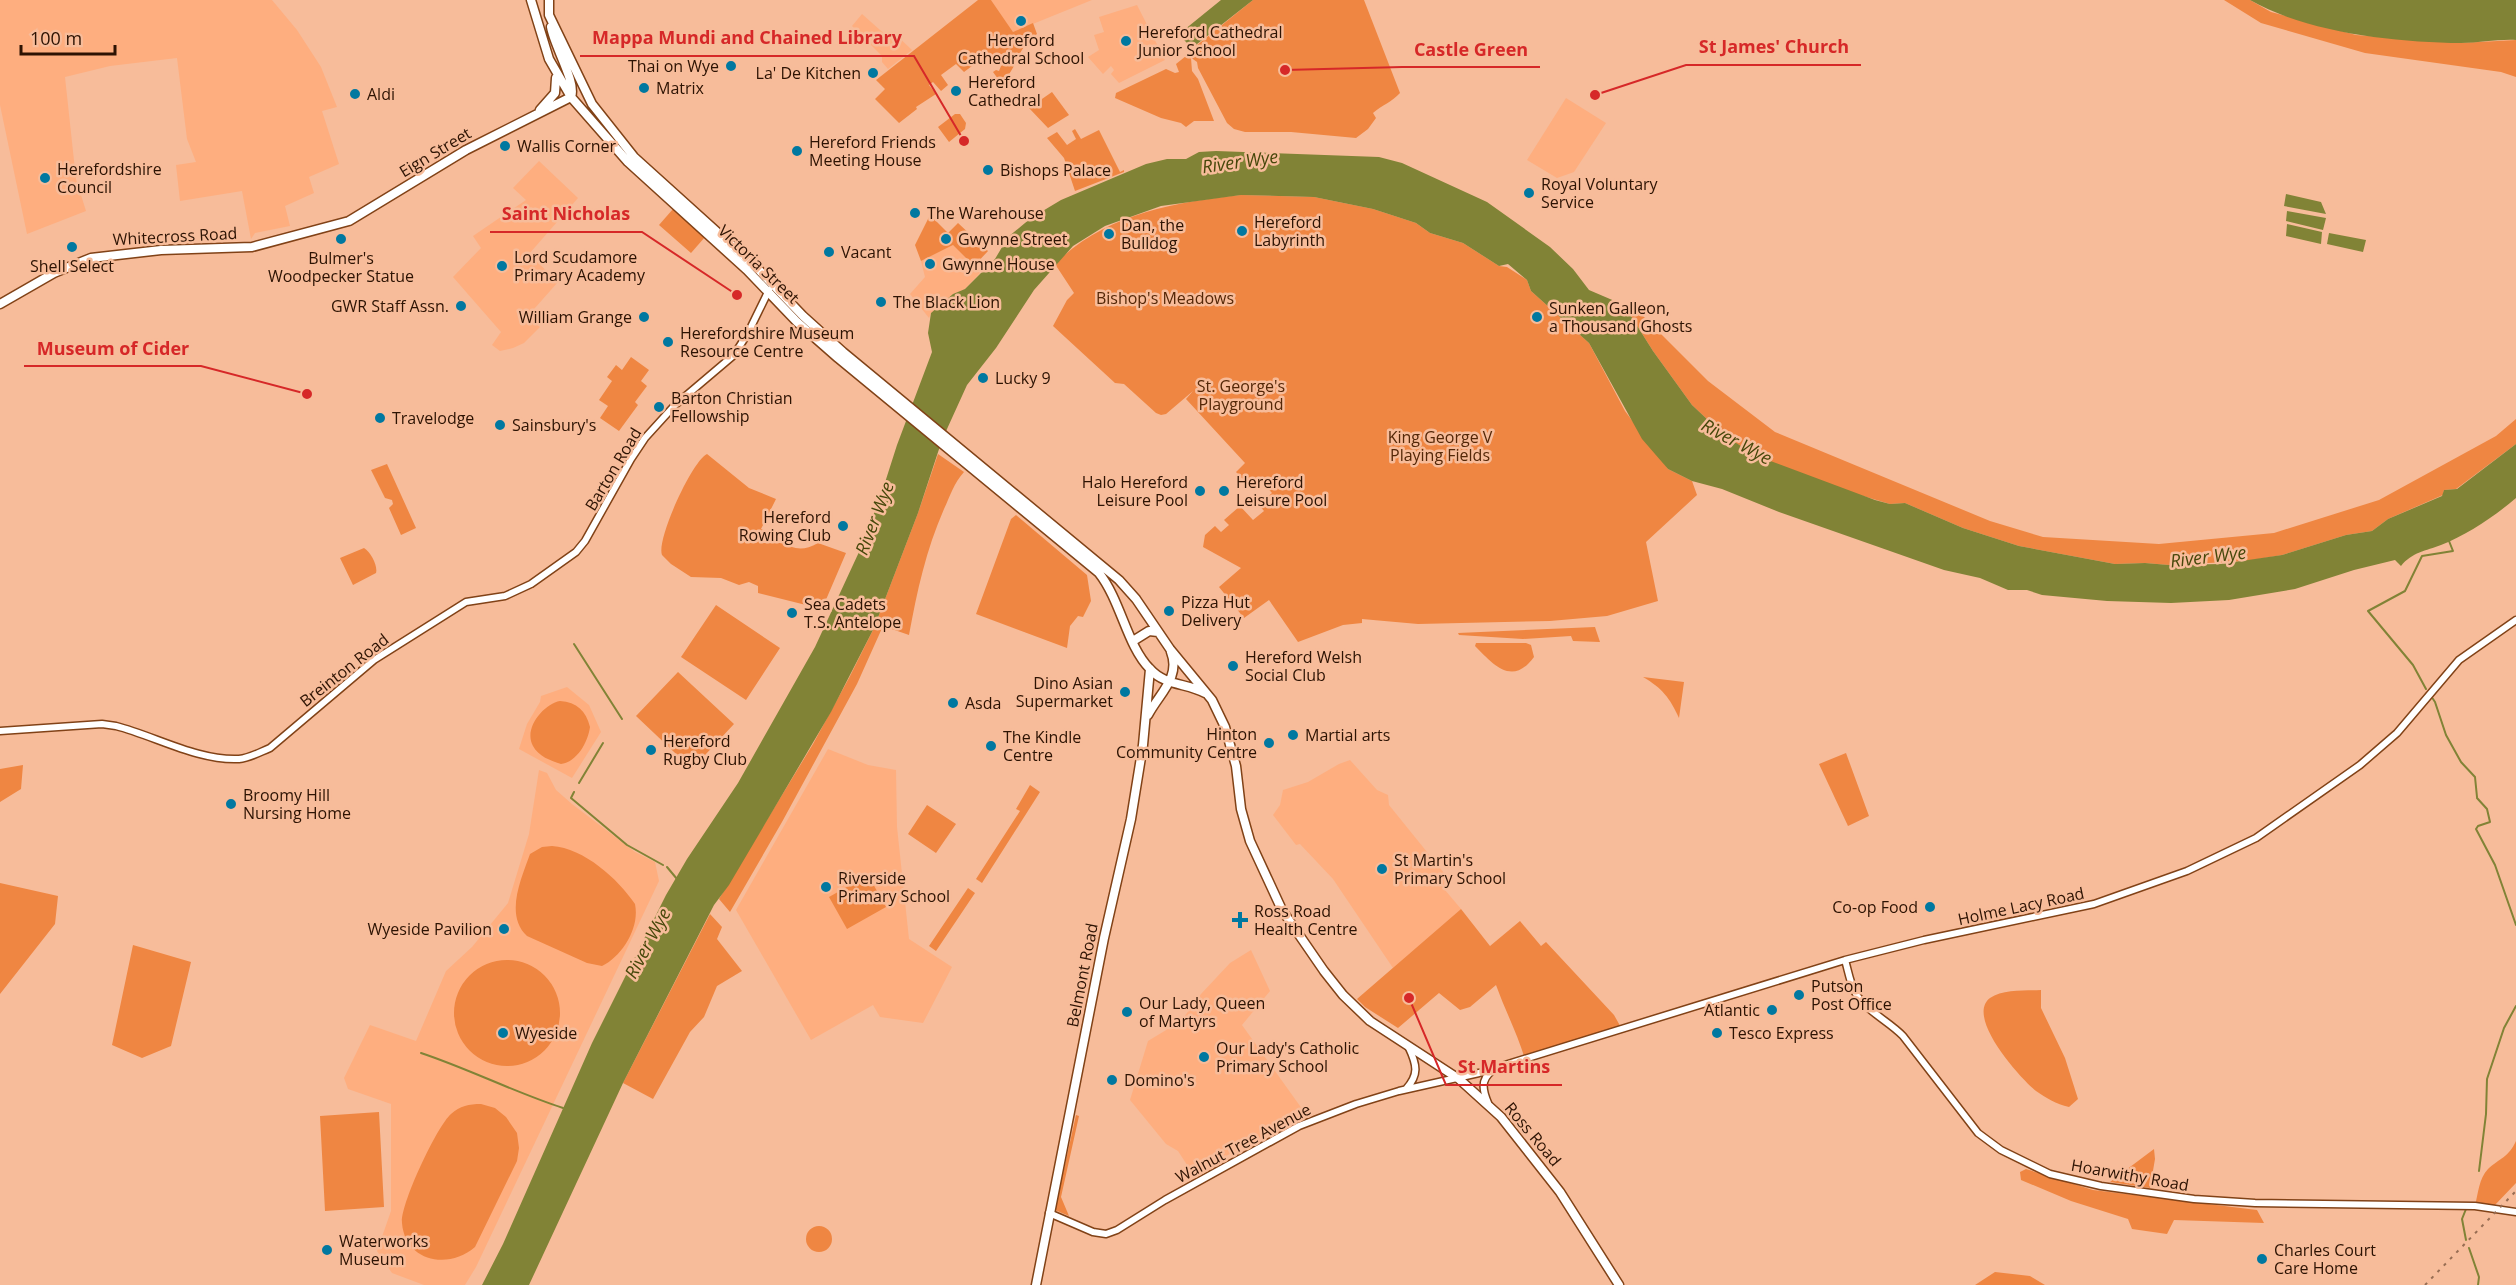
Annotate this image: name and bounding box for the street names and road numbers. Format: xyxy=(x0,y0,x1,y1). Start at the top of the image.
street label: Eign Street xyxy=(395,122,475,182)
street label: Victoria Street xyxy=(714,220,805,309)
street label: Whitecross Road xyxy=(112,222,238,250)
street label: Barton Road xyxy=(580,423,646,515)
street label: Breinton Road xyxy=(295,628,393,712)
street label: Holme Lacy Road xyxy=(1956,882,2086,930)
street label: Belmont Road xyxy=(1061,921,1103,1029)
street label: Ross Road xyxy=(1500,1097,1566,1171)
street label: Walnut Tree Avenue xyxy=(1171,1098,1315,1188)
street label: Hoarwithy Road xyxy=(2069,1154,2191,1196)

